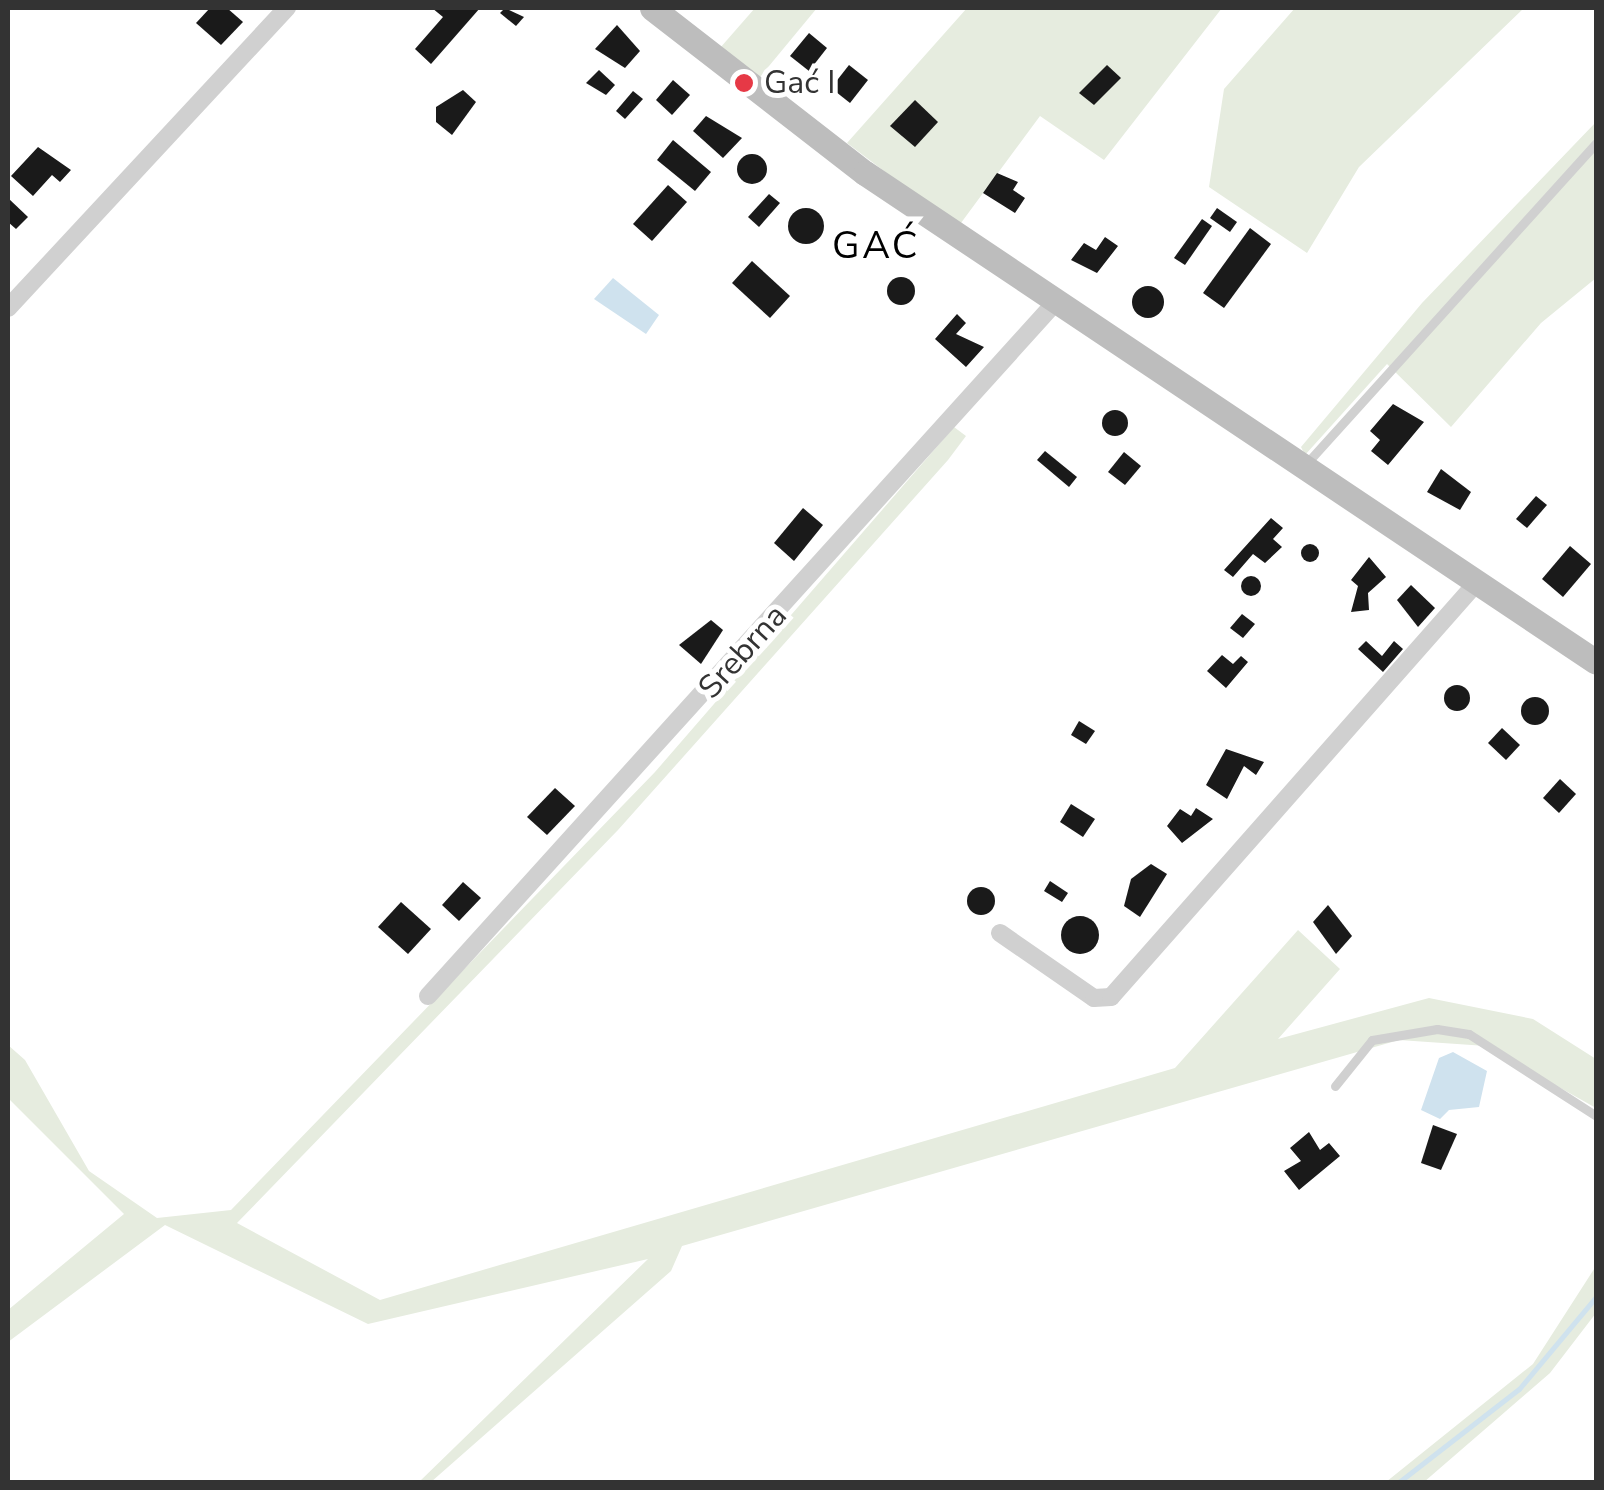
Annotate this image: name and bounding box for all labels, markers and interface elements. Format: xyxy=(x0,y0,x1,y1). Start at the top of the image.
place label: Gać I xyxy=(764,64,835,102)
marker: Gać I xyxy=(733,72,755,94)
district label: GAĆ xyxy=(832,223,920,269)
street label: Srebrna xyxy=(691,597,795,707)

